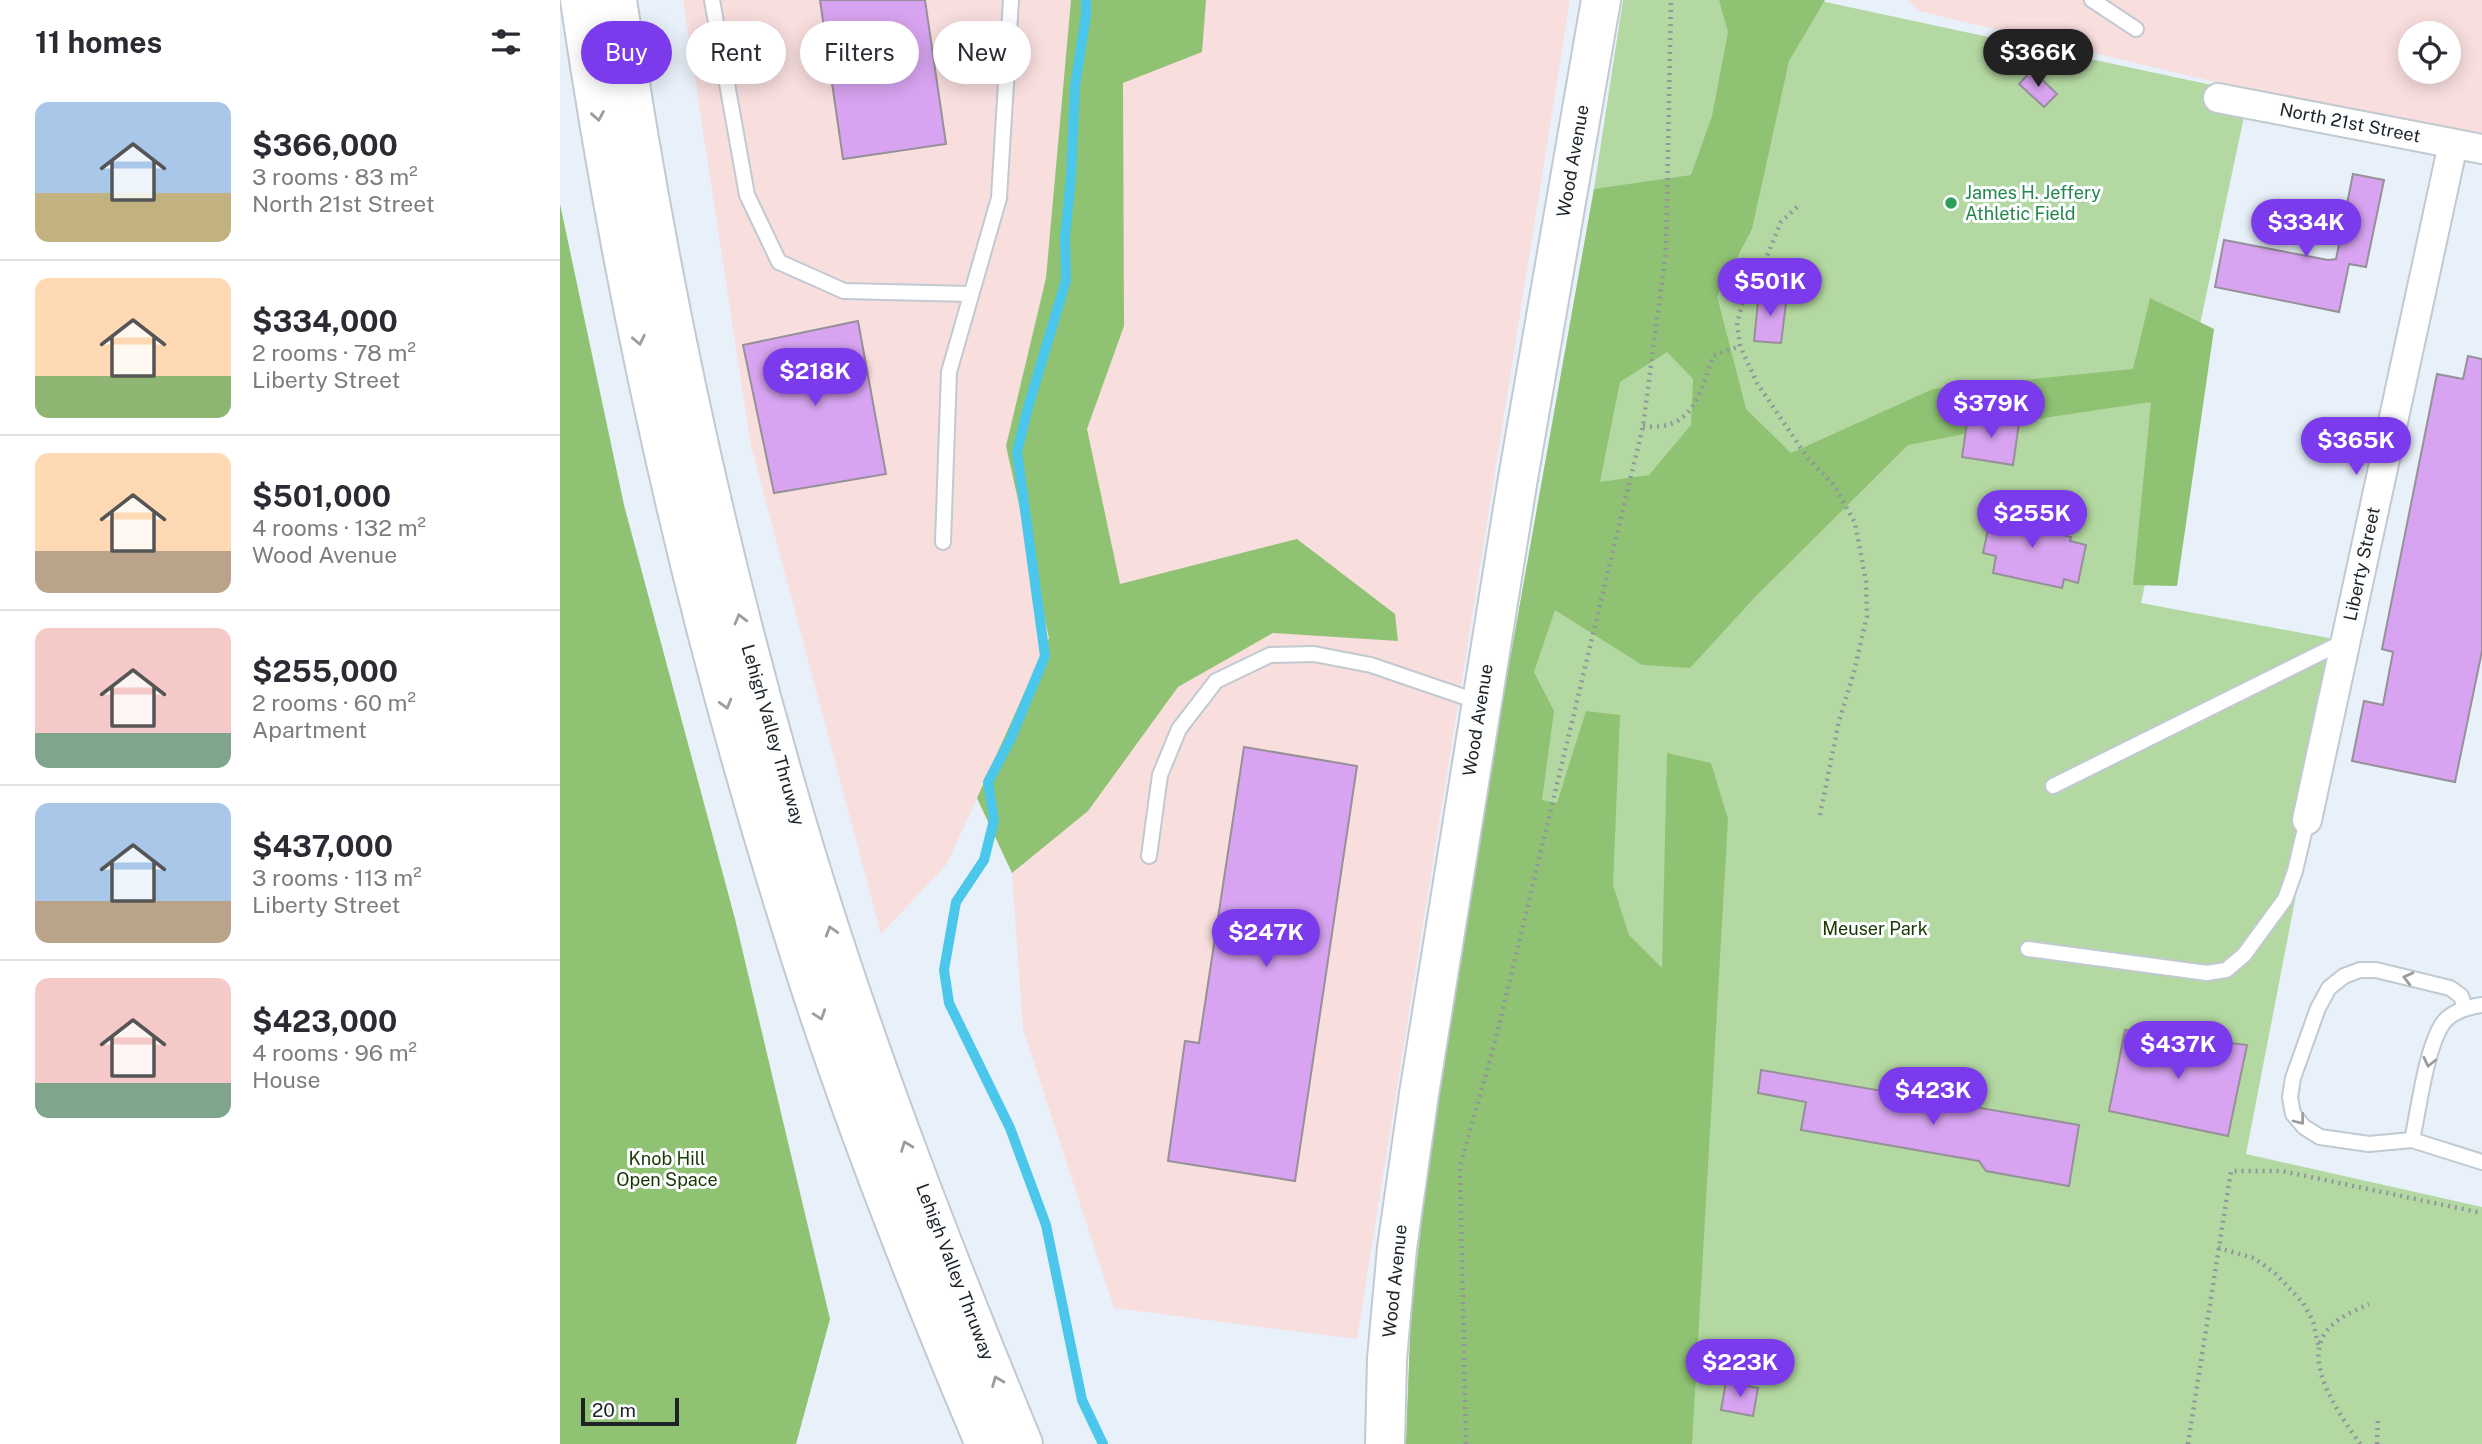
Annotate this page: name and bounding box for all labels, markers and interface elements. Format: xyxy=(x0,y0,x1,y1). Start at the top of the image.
chip: Buy xyxy=(581,21,672,84)
chip: Rent xyxy=(686,21,786,84)
chip: Filters xyxy=(800,21,919,84)
chip: New xyxy=(933,21,1031,84)
map controls xyxy=(2398,21,2461,84)
button: locate xyxy=(2398,21,2461,84)
icon: filters xyxy=(487,23,525,61)
text: 11 homes xyxy=(35,24,162,60)
pin: $366K xyxy=(1989,29,2087,89)
text: $366K xyxy=(1999,38,2077,65)
street label: North 21st Street xyxy=(2278,99,2422,146)
street label: Wood Avenue xyxy=(1552,103,1593,219)
one-way arrow xyxy=(590,110,605,122)
text: $366,000 xyxy=(252,127,398,163)
icon: home xyxy=(91,130,175,214)
text: 3 rooms · 83 m² xyxy=(252,163,418,190)
place label: James H. Jeffery Athletic Field xyxy=(1965,182,2101,224)
text: North 21st Street xyxy=(252,190,435,217)
marker: James H. Jeffery Athletic Field xyxy=(1943,195,1959,211)
pin: $334K xyxy=(2257,200,2355,259)
text: $334K xyxy=(2267,208,2345,235)
pin: $501K xyxy=(1721,258,1819,318)
text: $501K xyxy=(1734,267,1806,294)
text: $334,000 xyxy=(252,303,398,339)
icon: home xyxy=(91,306,175,390)
one-way arrow xyxy=(630,334,645,346)
text: 2 rooms · 78 m² xyxy=(252,339,416,366)
pin: $218K xyxy=(766,348,864,408)
text: $218K xyxy=(779,357,851,384)
text: Liberty Street xyxy=(252,366,400,393)
pin: $379K xyxy=(1942,380,2040,440)
text: $379K xyxy=(1953,389,2029,416)
pin: $365K xyxy=(2307,418,2405,477)
text: $365K xyxy=(2317,426,2395,453)
text: $501,000 xyxy=(252,478,391,514)
icon: home xyxy=(91,481,175,565)
pin: $255K xyxy=(1983,490,2081,550)
text: $255K xyxy=(1993,499,2071,526)
street label: Liberty Street xyxy=(2339,505,2384,623)
text: 4 rooms · 132 m² xyxy=(252,514,426,541)
text: Wood Avenue xyxy=(252,541,397,568)
one-way arrow xyxy=(734,613,748,625)
street label: Lehigh Valley Thruway xyxy=(738,642,810,828)
text: $255,000 xyxy=(252,653,398,689)
icon: home xyxy=(91,656,175,740)
street label: Wood Avenue xyxy=(1458,662,1497,778)
text: 2 rooms · 60 m² xyxy=(252,689,416,716)
one-way arrow xyxy=(718,697,733,709)
text: Apartment xyxy=(252,716,367,743)
text: $437,000 xyxy=(252,828,393,864)
icon: home xyxy=(91,831,175,915)
text: 3 rooms · 113 m² xyxy=(252,864,422,891)
text: Liberty Street xyxy=(252,891,400,918)
pin: $247K xyxy=(1217,909,1315,969)
text: $247K xyxy=(1228,918,1304,945)
park label: Meuser Park xyxy=(1822,918,1928,939)
one-way arrow xyxy=(824,926,839,938)
one-way arrow xyxy=(2402,972,2414,986)
text: $423,000 xyxy=(252,1003,397,1039)
icon: home xyxy=(91,1006,175,1090)
one-way arrow xyxy=(812,1009,826,1021)
pin: $437K xyxy=(2129,1021,2227,1081)
text: $437K xyxy=(2140,1030,2216,1057)
text: 4 rooms · 96 m² xyxy=(252,1039,417,1066)
one-way arrow xyxy=(2423,1056,2437,1068)
text: House xyxy=(252,1066,320,1093)
pin: $423K xyxy=(1884,1068,1982,1127)
text: $423K xyxy=(1894,1076,1972,1103)
one-way arrow xyxy=(2291,1112,2304,1124)
one-way arrow xyxy=(900,1141,914,1153)
park label: Knob Hill Open Space xyxy=(616,1148,718,1190)
street label: Lehigh Valley Thruway xyxy=(912,1180,999,1364)
street label: Wood Avenue xyxy=(1378,1223,1411,1339)
pin: $223K xyxy=(1691,1340,1789,1399)
text: $223K xyxy=(1702,1348,1778,1375)
one-way arrow xyxy=(992,1376,1006,1388)
scale bar xyxy=(581,1395,679,1427)
text: 20 m xyxy=(592,1399,636,1421)

